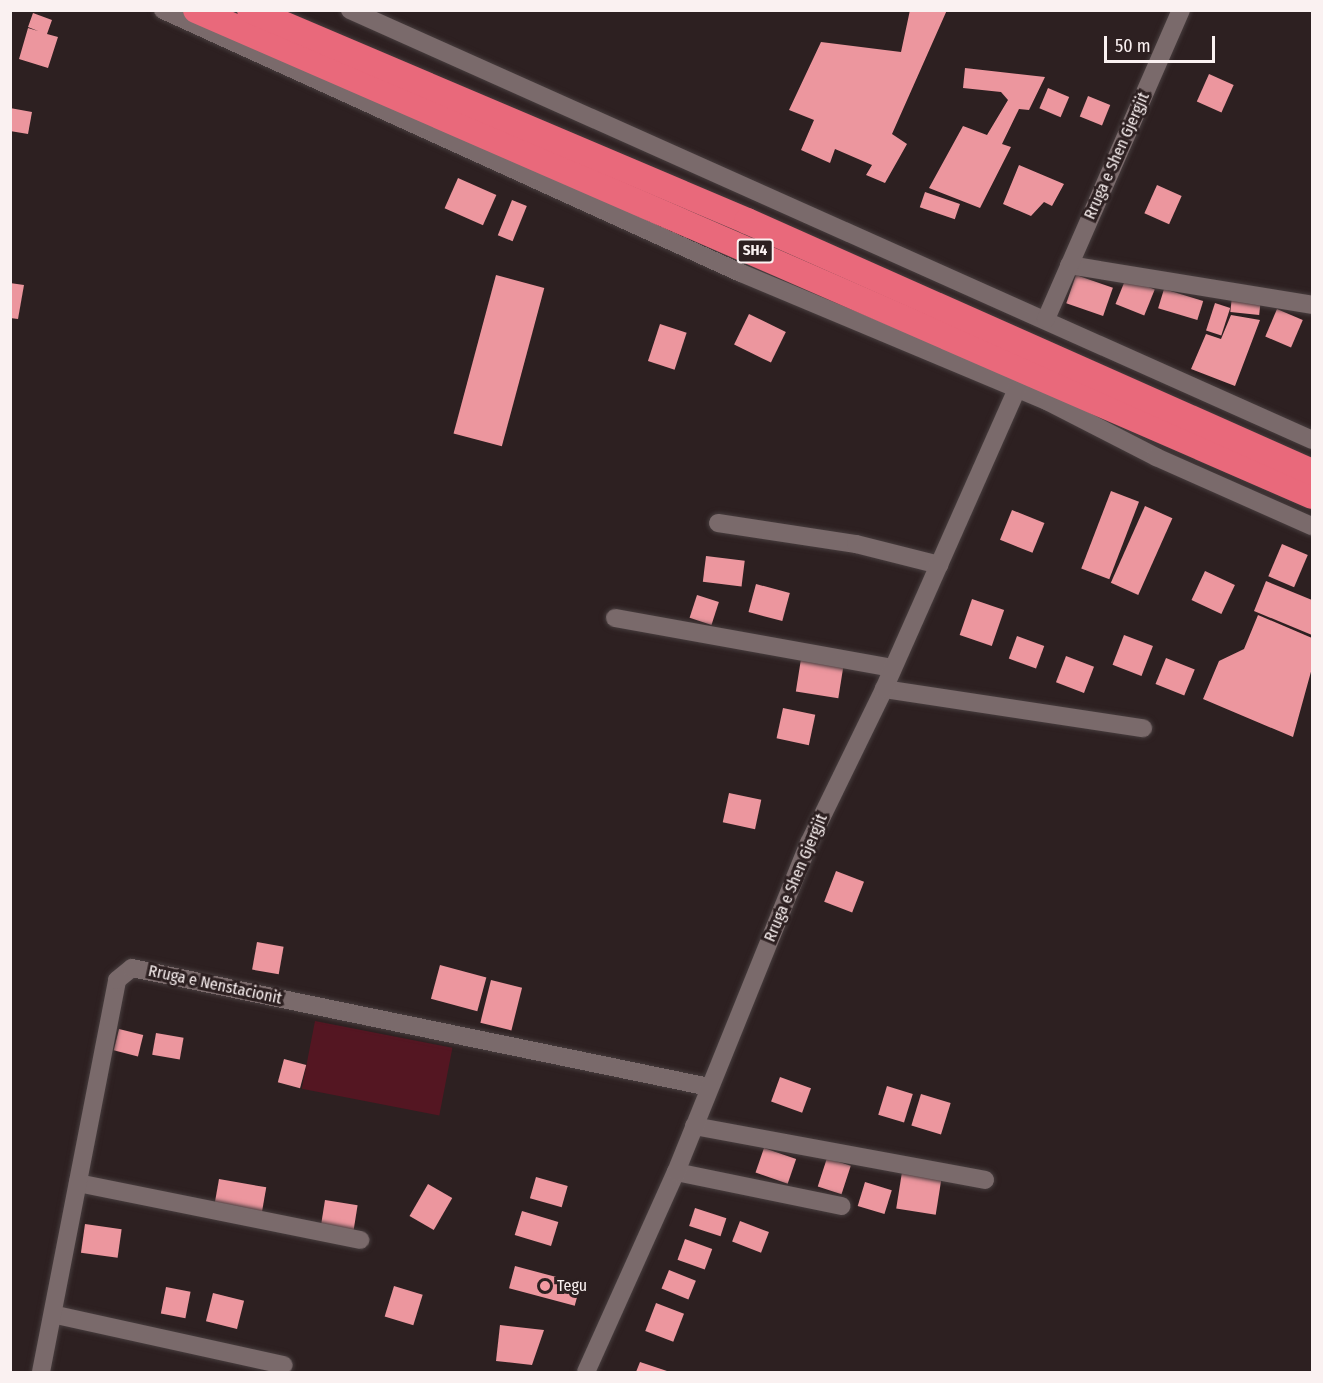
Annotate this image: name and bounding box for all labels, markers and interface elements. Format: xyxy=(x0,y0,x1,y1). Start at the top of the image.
scale bar xyxy=(1107,24,1218,62)
text: 50 m xyxy=(1115,35,1151,57)
street label: Rruga e Shen Gjergjit xyxy=(1080,90,1154,222)
road number: SH4 xyxy=(736,239,774,263)
street label: Rruga e Shen Gjergjit xyxy=(760,811,832,945)
street label: Rruga e Nenstacionit xyxy=(146,961,284,1009)
place label: Tegu xyxy=(557,1276,587,1296)
marker: Tegu xyxy=(538,1279,552,1293)

